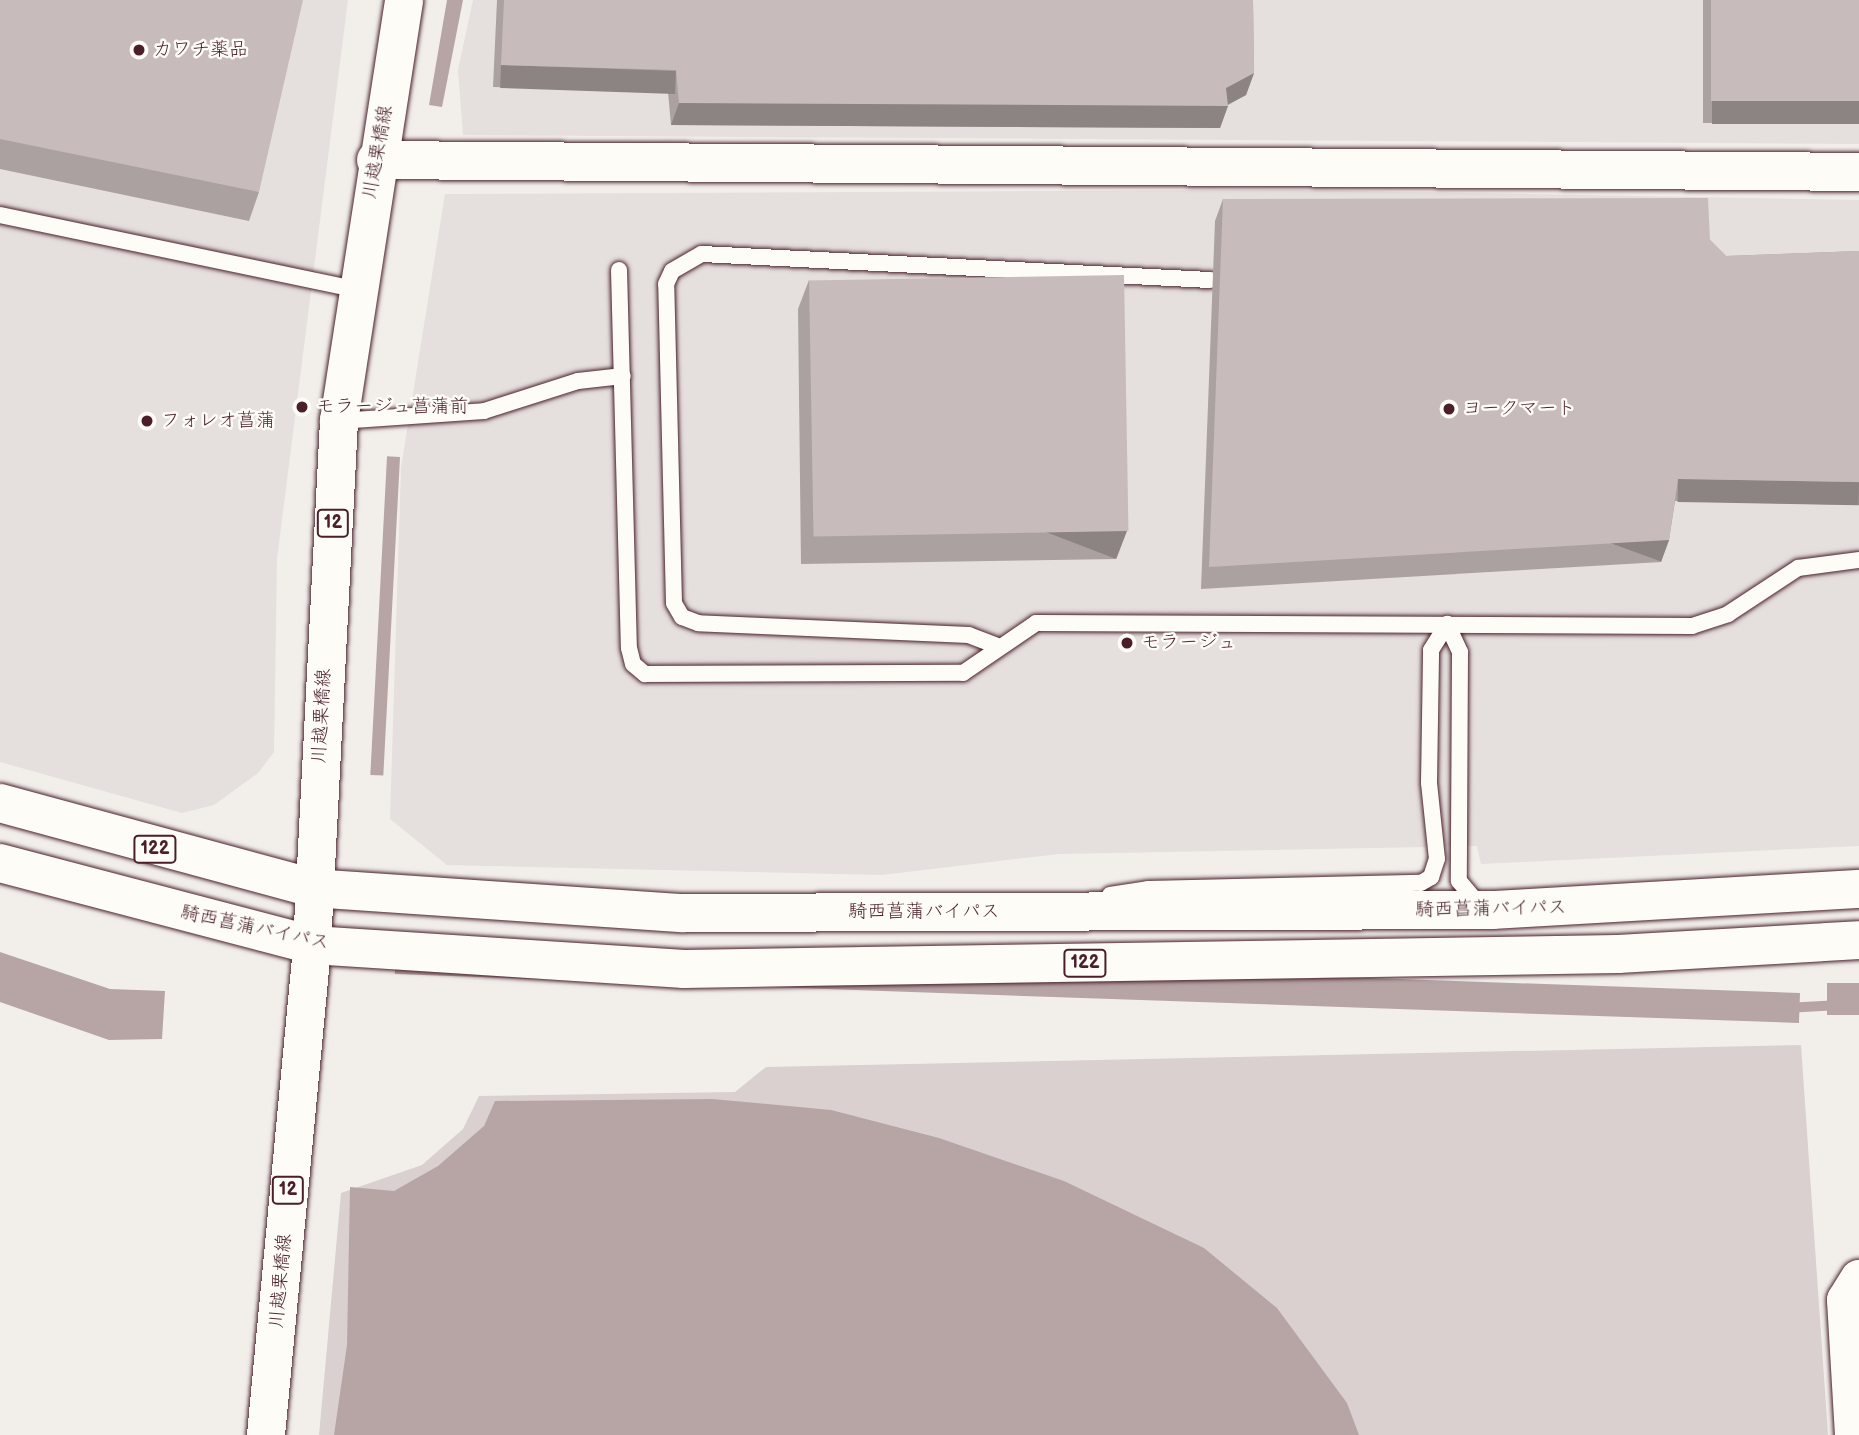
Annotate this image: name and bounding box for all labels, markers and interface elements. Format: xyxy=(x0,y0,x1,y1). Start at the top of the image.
place label: カワチ薬品 xyxy=(153,39,248,61)
marker: カワチ薬品 xyxy=(131,42,147,58)
street label: 川越栗橋線 xyxy=(359,103,397,201)
place label: モラージュ菖蒲前 xyxy=(316,396,468,418)
place label: ヨークマート xyxy=(1463,398,1576,420)
marker: モラージュ菖蒲前 xyxy=(294,399,310,415)
marker: ヨークマート xyxy=(1441,401,1457,417)
place label: フォレオ菖蒲 xyxy=(161,410,275,432)
marker: フォレオ菖蒲 xyxy=(139,413,155,429)
road number: 12 xyxy=(316,508,350,538)
place label: モラージュ xyxy=(1141,632,1236,654)
marker: モラージュ xyxy=(1119,635,1135,651)
street label: 川越栗橋線 xyxy=(308,668,336,764)
road number: 122 xyxy=(132,834,178,864)
street label: 騎西菖蒲バイパス xyxy=(1415,896,1567,922)
street label: 騎西菖蒲バイパス xyxy=(178,901,332,955)
street label: 騎西菖蒲バイパス xyxy=(848,901,1000,923)
road number: 122 xyxy=(1062,948,1108,978)
road number: 12 xyxy=(270,1176,306,1204)
street label: 川越栗橋線 xyxy=(266,1233,296,1329)

